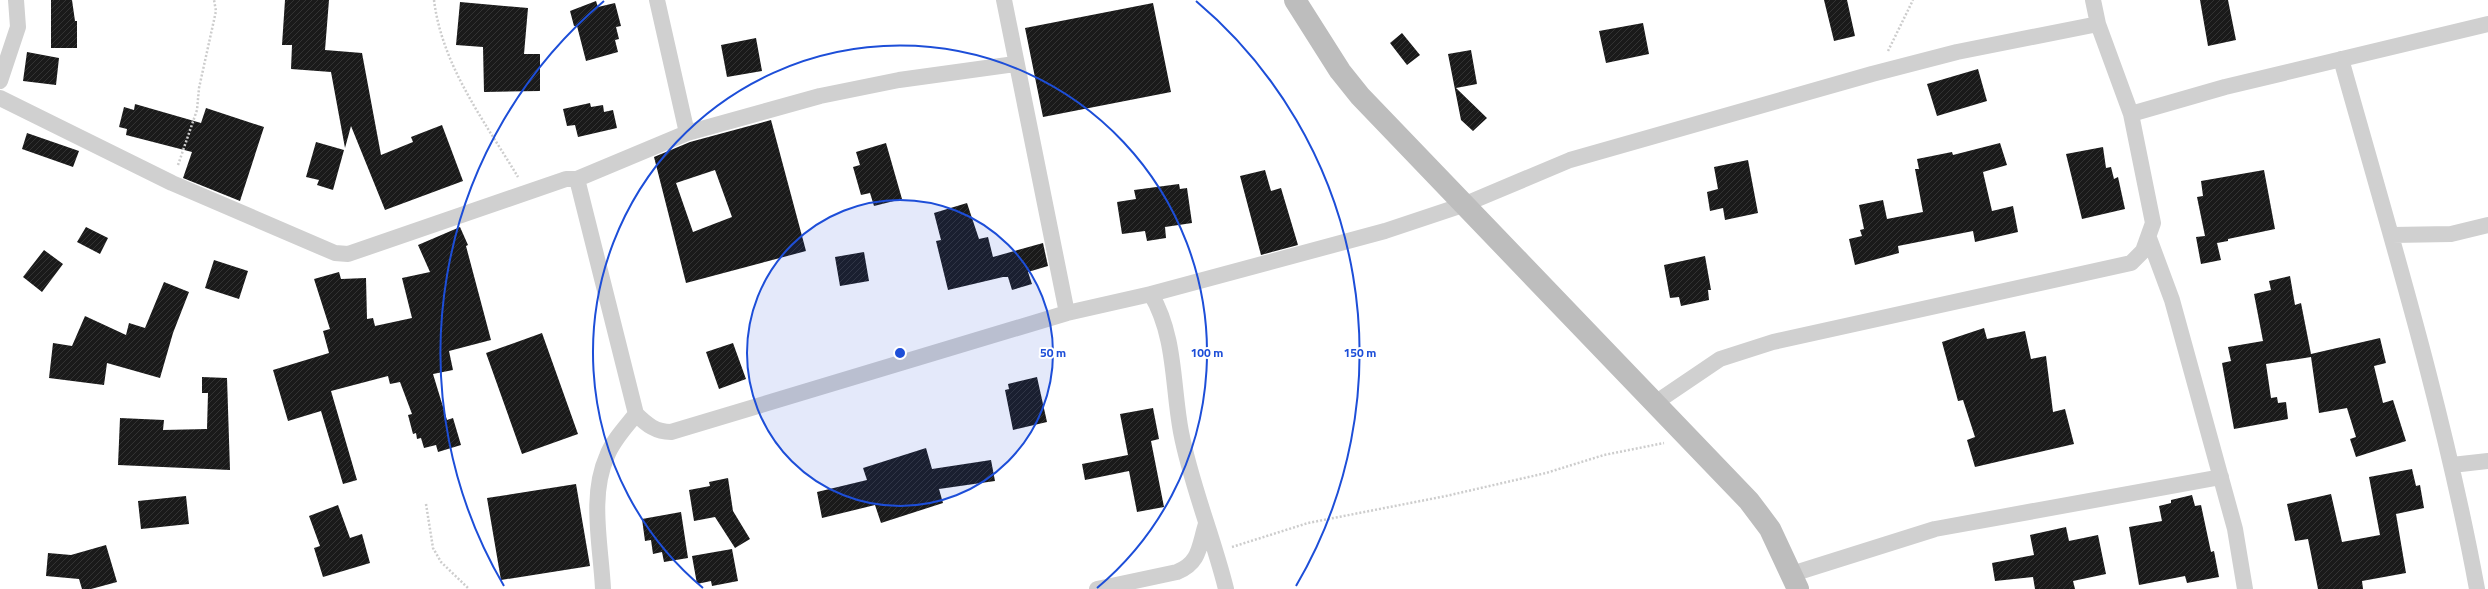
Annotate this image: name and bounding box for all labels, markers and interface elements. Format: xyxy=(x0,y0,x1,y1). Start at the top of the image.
text: 50 m xyxy=(1040,343,1066,362)
text: 100 m xyxy=(1191,343,1223,362)
text: 150 m xyxy=(1344,343,1376,362)
centre of rings xyxy=(893,346,907,360)

